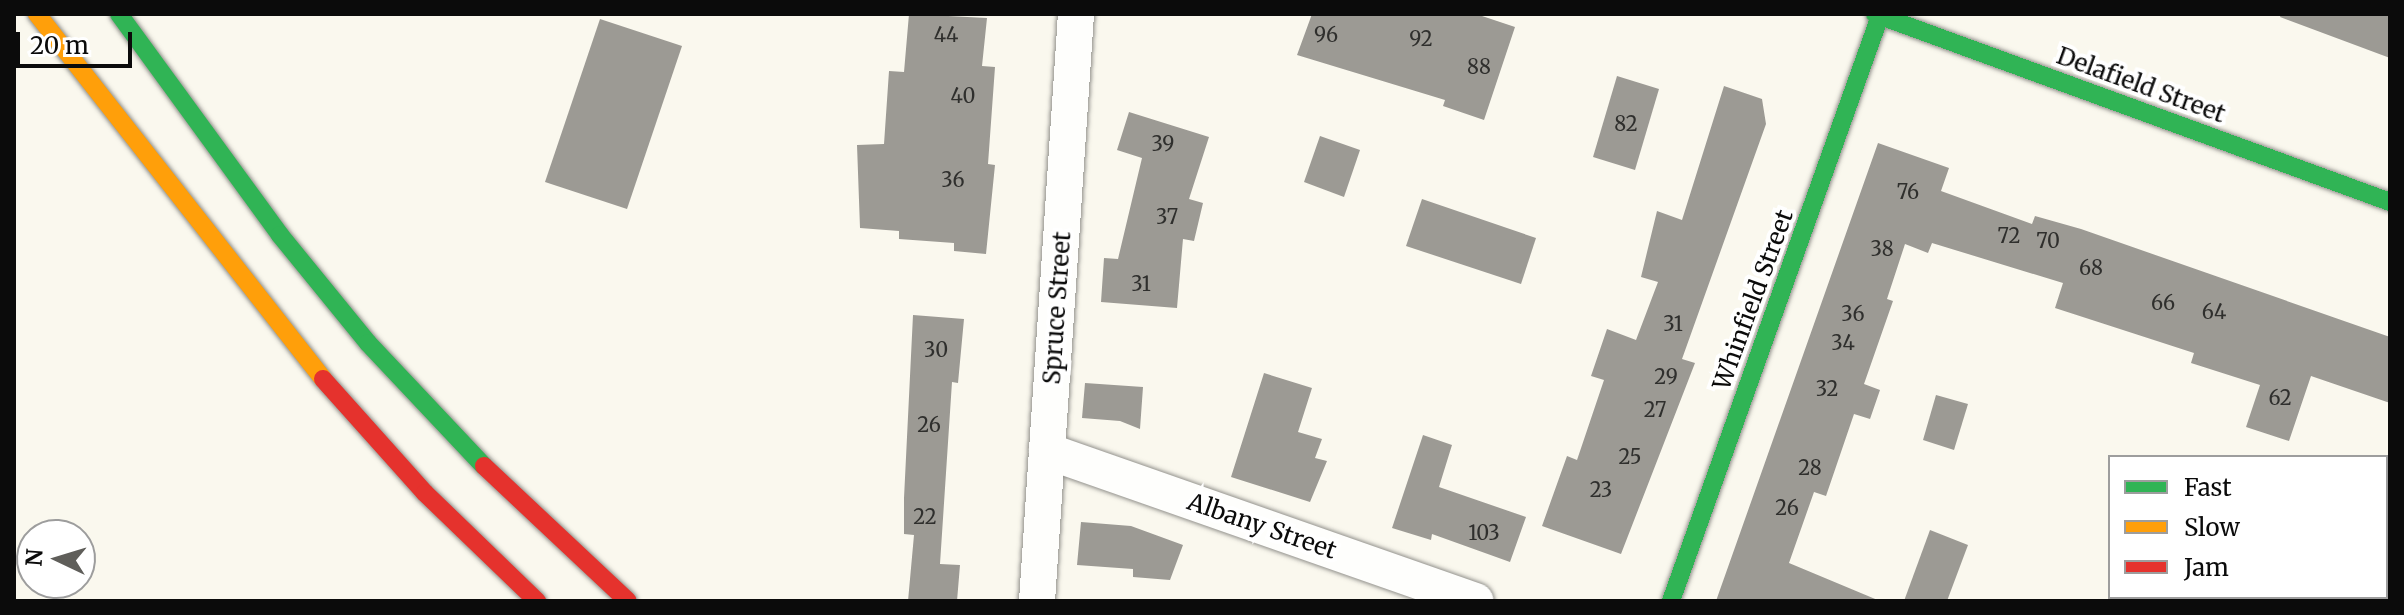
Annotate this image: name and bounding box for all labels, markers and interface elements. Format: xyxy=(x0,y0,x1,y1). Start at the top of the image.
scale bar xyxy=(20,16,136,66)
house number: 44 xyxy=(934,22,958,46)
house number: 96 xyxy=(1314,22,1338,46)
house number: 92 xyxy=(1409,26,1433,50)
text: 20 m xyxy=(30,30,89,61)
street label: Delafield Street xyxy=(2053,41,2229,129)
house number: 88 xyxy=(1467,54,1491,78)
house number: 40 xyxy=(951,83,975,107)
house number: 82 xyxy=(1614,111,1638,135)
house number: 39 xyxy=(1152,131,1174,155)
house number: 36 xyxy=(941,167,965,191)
house number: 76 xyxy=(1897,179,1919,203)
house number: 37 xyxy=(1156,204,1178,228)
street label: Whinfield Street xyxy=(1707,206,1799,394)
house number: 72 xyxy=(1998,223,2020,247)
house number: 70 xyxy=(2036,228,2060,252)
street label: Spruce Street xyxy=(1037,231,1077,385)
house number: 38 xyxy=(1870,236,1894,260)
house number: 68 xyxy=(2079,255,2103,279)
house number: 31 xyxy=(1131,271,1151,295)
house number: 66 xyxy=(2151,290,2175,314)
house number: 64 xyxy=(2202,299,2226,323)
house number: 36 xyxy=(1841,301,1865,325)
house number: 31 xyxy=(1663,311,1683,335)
house number: 34 xyxy=(1831,330,1855,354)
house number: 30 xyxy=(924,337,948,361)
house number: 29 xyxy=(1654,364,1678,388)
house number: 32 xyxy=(1816,376,1838,400)
house number: 62 xyxy=(2268,385,2292,409)
house number: 27 xyxy=(1644,397,1666,421)
house number: 26 xyxy=(917,412,941,436)
house number: 25 xyxy=(1619,444,1641,468)
house number: 28 xyxy=(1798,455,1822,479)
legend xyxy=(2108,455,2388,599)
text: Fast xyxy=(2184,472,2232,503)
house number: 23 xyxy=(1590,477,1612,501)
street label: Albany Street xyxy=(1184,487,1340,565)
house number: 26 xyxy=(1775,495,1799,519)
house number: 22 xyxy=(913,504,937,528)
text: Slow xyxy=(2184,512,2240,543)
north arrow xyxy=(16,519,96,599)
house number: 103 xyxy=(1468,520,1500,544)
text: N xyxy=(19,548,49,567)
text: Jam xyxy=(2184,552,2229,583)

